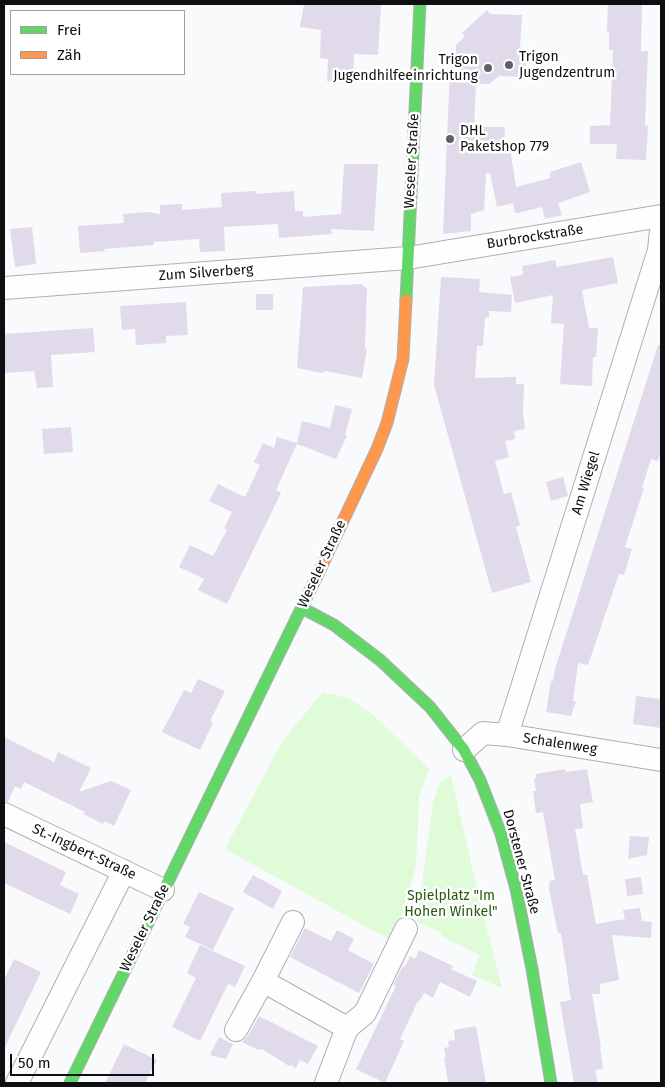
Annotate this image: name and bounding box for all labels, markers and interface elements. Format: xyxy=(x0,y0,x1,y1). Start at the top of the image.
legend xyxy=(10,10,185,75)
text: Frei xyxy=(57,21,82,39)
text: Zäh xyxy=(57,46,82,64)
place label: Trigon Jugendzentrum xyxy=(519,49,615,82)
place label: Trigon Jugendhilfeeinrichtung xyxy=(333,52,478,84)
marker: Trigon Jugendzentrum xyxy=(503,59,515,71)
marker: Trigon Jugendhilfeeinrichtung xyxy=(482,62,494,74)
street label: Weseler Straße xyxy=(401,113,423,209)
place label: DHL Paketshop 779 xyxy=(460,123,549,156)
marker: DHL Paketshop 779 xyxy=(444,133,456,145)
street label: Burbrockstraße xyxy=(486,221,584,253)
street label: Zum Silverberg xyxy=(158,261,254,285)
street label: Am Wiegel xyxy=(568,449,604,517)
street label: Weseler Straße xyxy=(294,517,350,611)
street label: Schalenweg xyxy=(522,730,598,758)
street label: Dorstener Straße xyxy=(499,808,543,916)
street label: St.-Ingbert-Straße xyxy=(29,821,139,883)
street label: Weseler Straße xyxy=(117,882,173,974)
park label: Spielplatz "Im Hohen Winkel" xyxy=(404,888,498,920)
scale bar xyxy=(12,1044,156,1076)
text: 50 m xyxy=(18,1054,51,1072)

